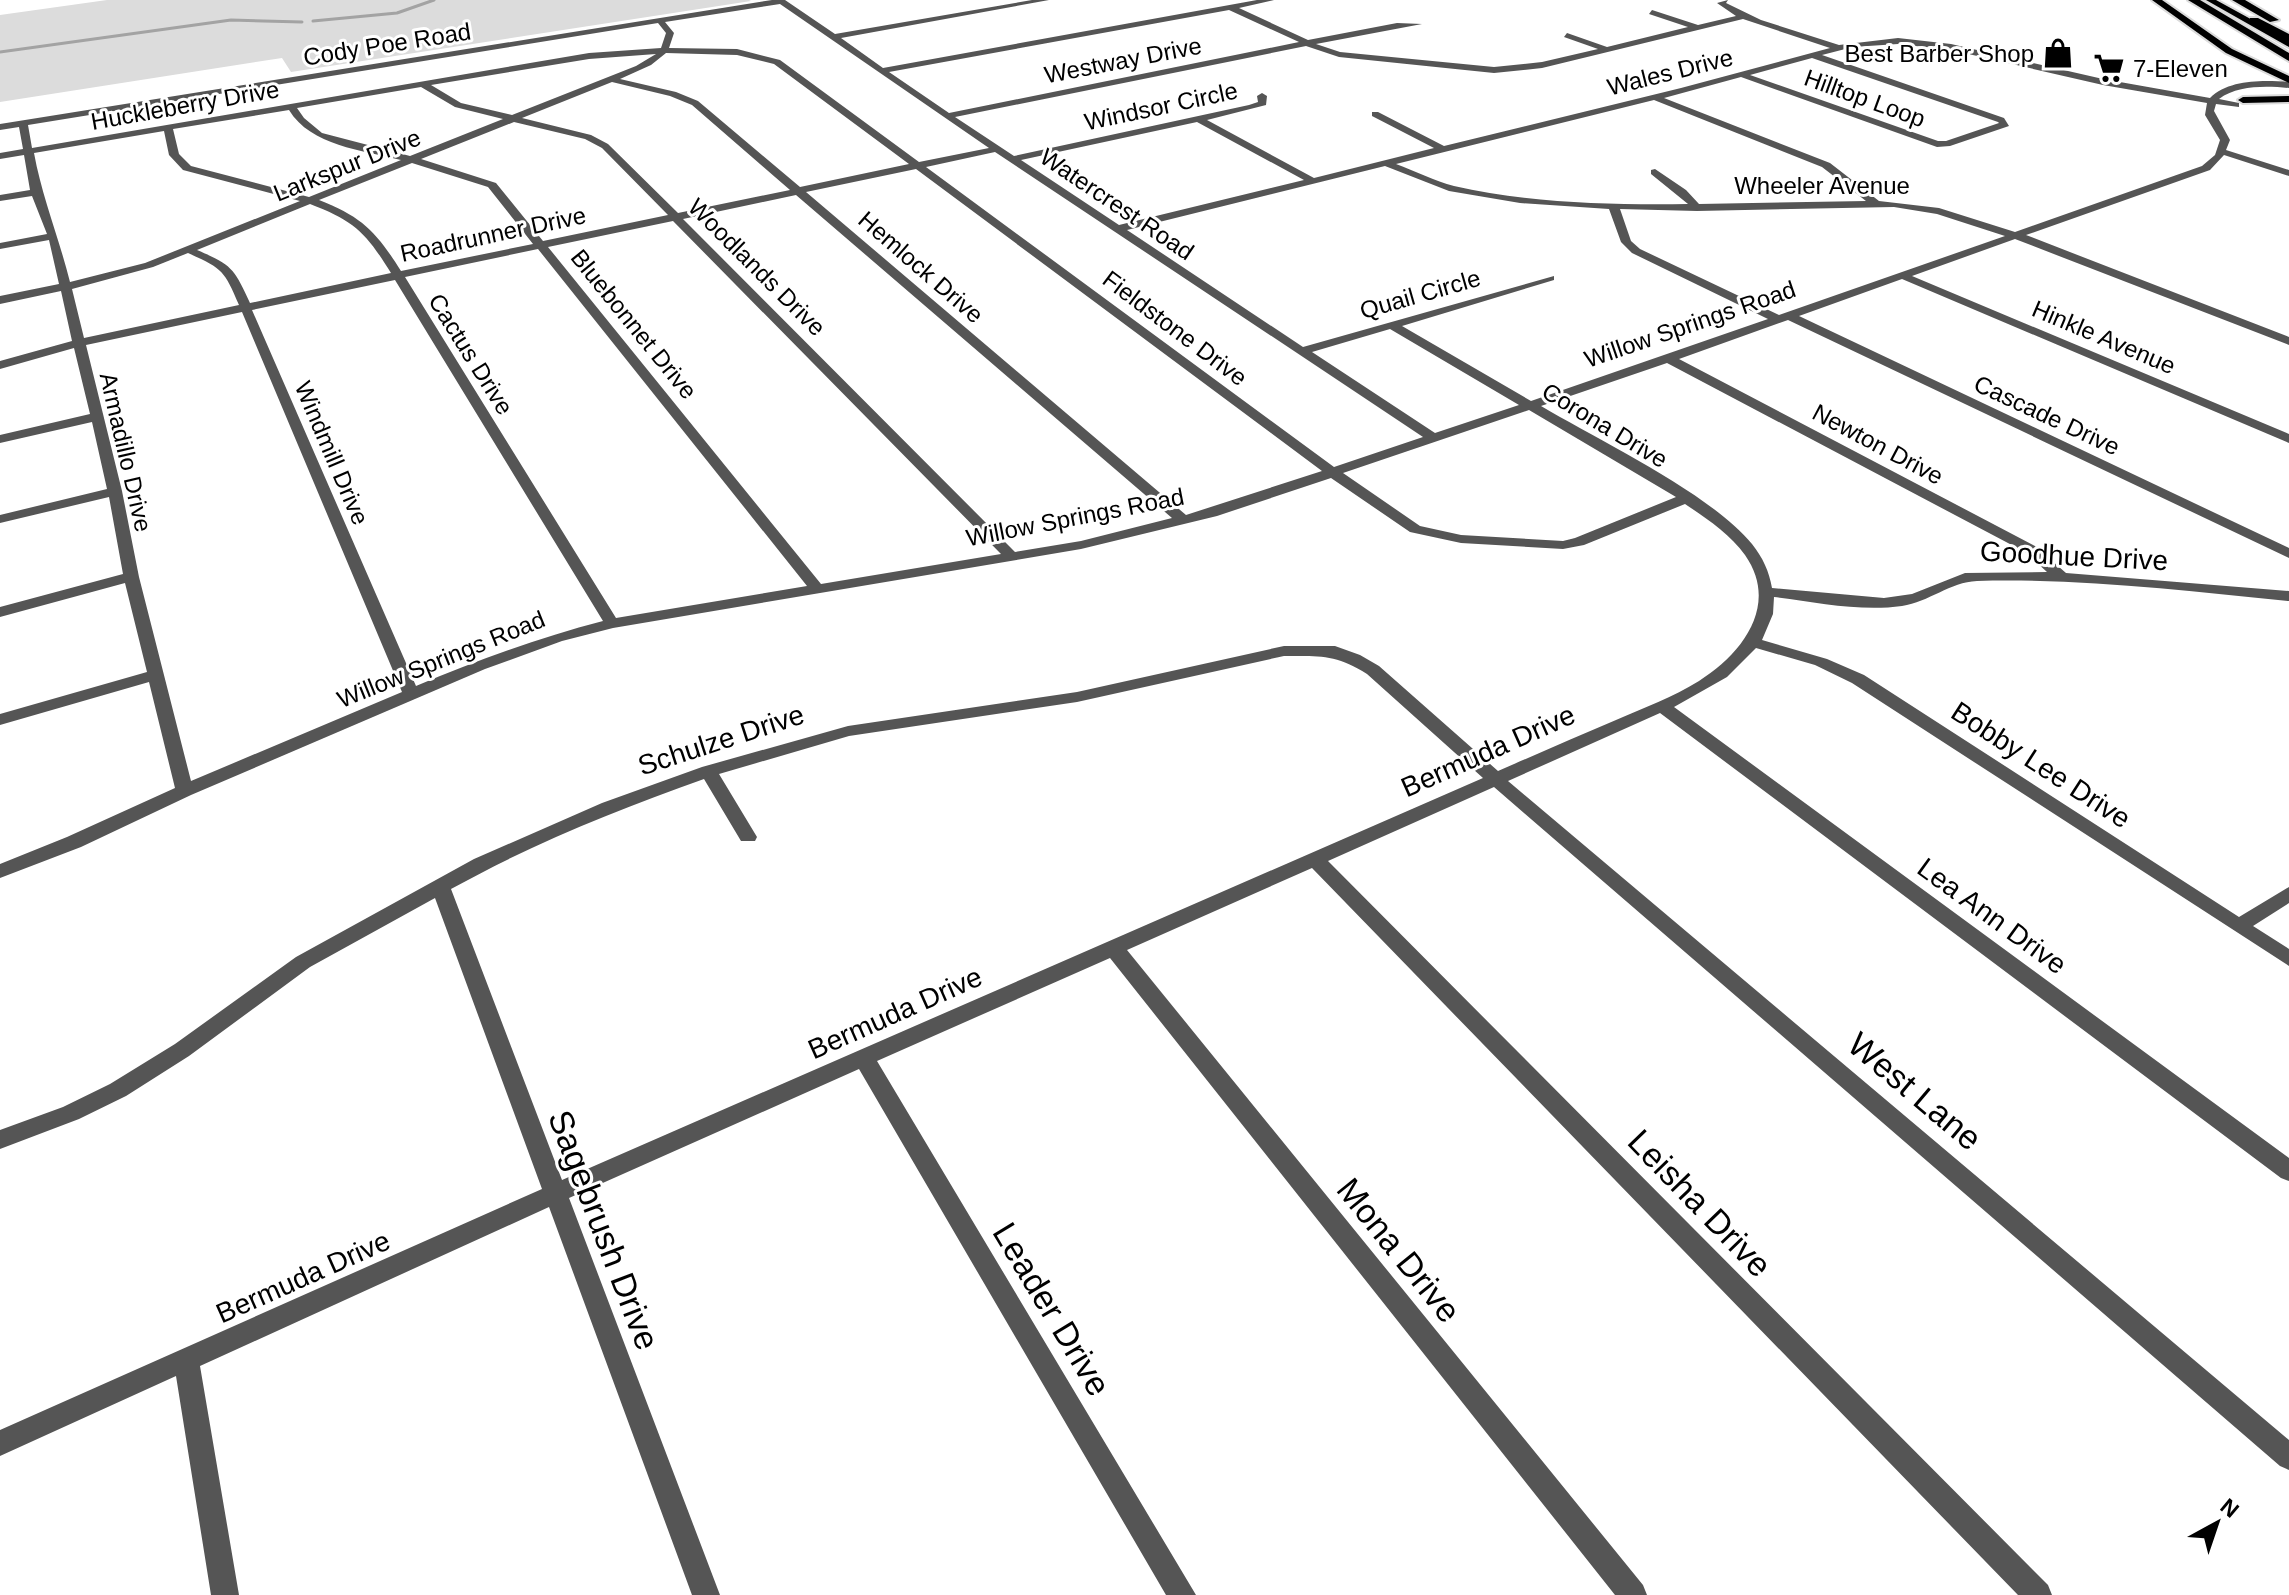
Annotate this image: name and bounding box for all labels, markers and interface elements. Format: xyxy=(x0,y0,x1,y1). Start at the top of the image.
street label: Cody Poe Road xyxy=(301,17,473,71)
street label: Westway Drive xyxy=(1042,32,1204,88)
shop icon: Best Barber Shop xyxy=(2041,36,2075,70)
place label: Best Barber Shop xyxy=(1845,40,2034,67)
street label: Wales Drive xyxy=(1604,43,1736,101)
supermarket icon: 7-Eleven xyxy=(2092,51,2126,85)
place label: 7-Eleven xyxy=(2133,55,2228,82)
street label: Hilltop Loop xyxy=(1801,64,1929,132)
street label: Huckleberry Drive xyxy=(89,75,281,135)
street label: Windsor Circle xyxy=(1082,77,1240,135)
street label: Larkspur Drive xyxy=(270,123,424,207)
street label: Watercrest Road xyxy=(1035,143,1199,265)
street label: Wheeler Avenue xyxy=(1734,172,1910,199)
street label: Woodlands Drive xyxy=(683,193,831,341)
street label: Roadrunner Drive xyxy=(398,201,588,267)
street label: Hemlock Drive xyxy=(853,206,989,328)
street label: Bluebonnet Drive xyxy=(566,244,702,404)
street label: Quail Circle xyxy=(1357,264,1483,324)
street label: Fieldstone Drive xyxy=(1098,265,1252,391)
street label: Willow Springs Road xyxy=(1581,275,1799,373)
street label: Cactus Drive xyxy=(423,289,519,419)
street label: Hinkle Avenue xyxy=(2028,295,2180,379)
street label: Armadillo Drive xyxy=(95,370,157,534)
street label: Cascade Drive xyxy=(1970,370,2124,460)
street label: Windmill Drive xyxy=(290,377,374,529)
street label: Corona Drive xyxy=(1537,377,1673,473)
street label: Newton Drive xyxy=(1808,398,1948,490)
street label: Willow Springs Road xyxy=(964,483,1186,551)
street label: Goodhue Drive xyxy=(1979,536,2169,576)
street label: Willow Springs Road xyxy=(333,605,549,713)
street label: Bobby Lee Drive xyxy=(1946,696,2136,834)
street label: Schulze Drive xyxy=(634,699,808,781)
street label: Bermuda Drive xyxy=(1396,699,1580,803)
street label: Lea Ann Drive xyxy=(1912,852,2072,980)
street label: Bermuda Drive xyxy=(803,961,987,1065)
street label: West Lane xyxy=(1841,1024,1989,1158)
street label: Sagebrush Drive xyxy=(541,1105,667,1355)
street label: Leisha Drive xyxy=(1621,1122,1779,1284)
street label: Mona Drive xyxy=(1330,1170,1468,1330)
street label: Leader Drive xyxy=(986,1216,1118,1402)
street label: Bermuda Drive xyxy=(211,1225,395,1329)
north arrow xyxy=(2177,1483,2257,1563)
text: N xyxy=(2215,1493,2244,1523)

